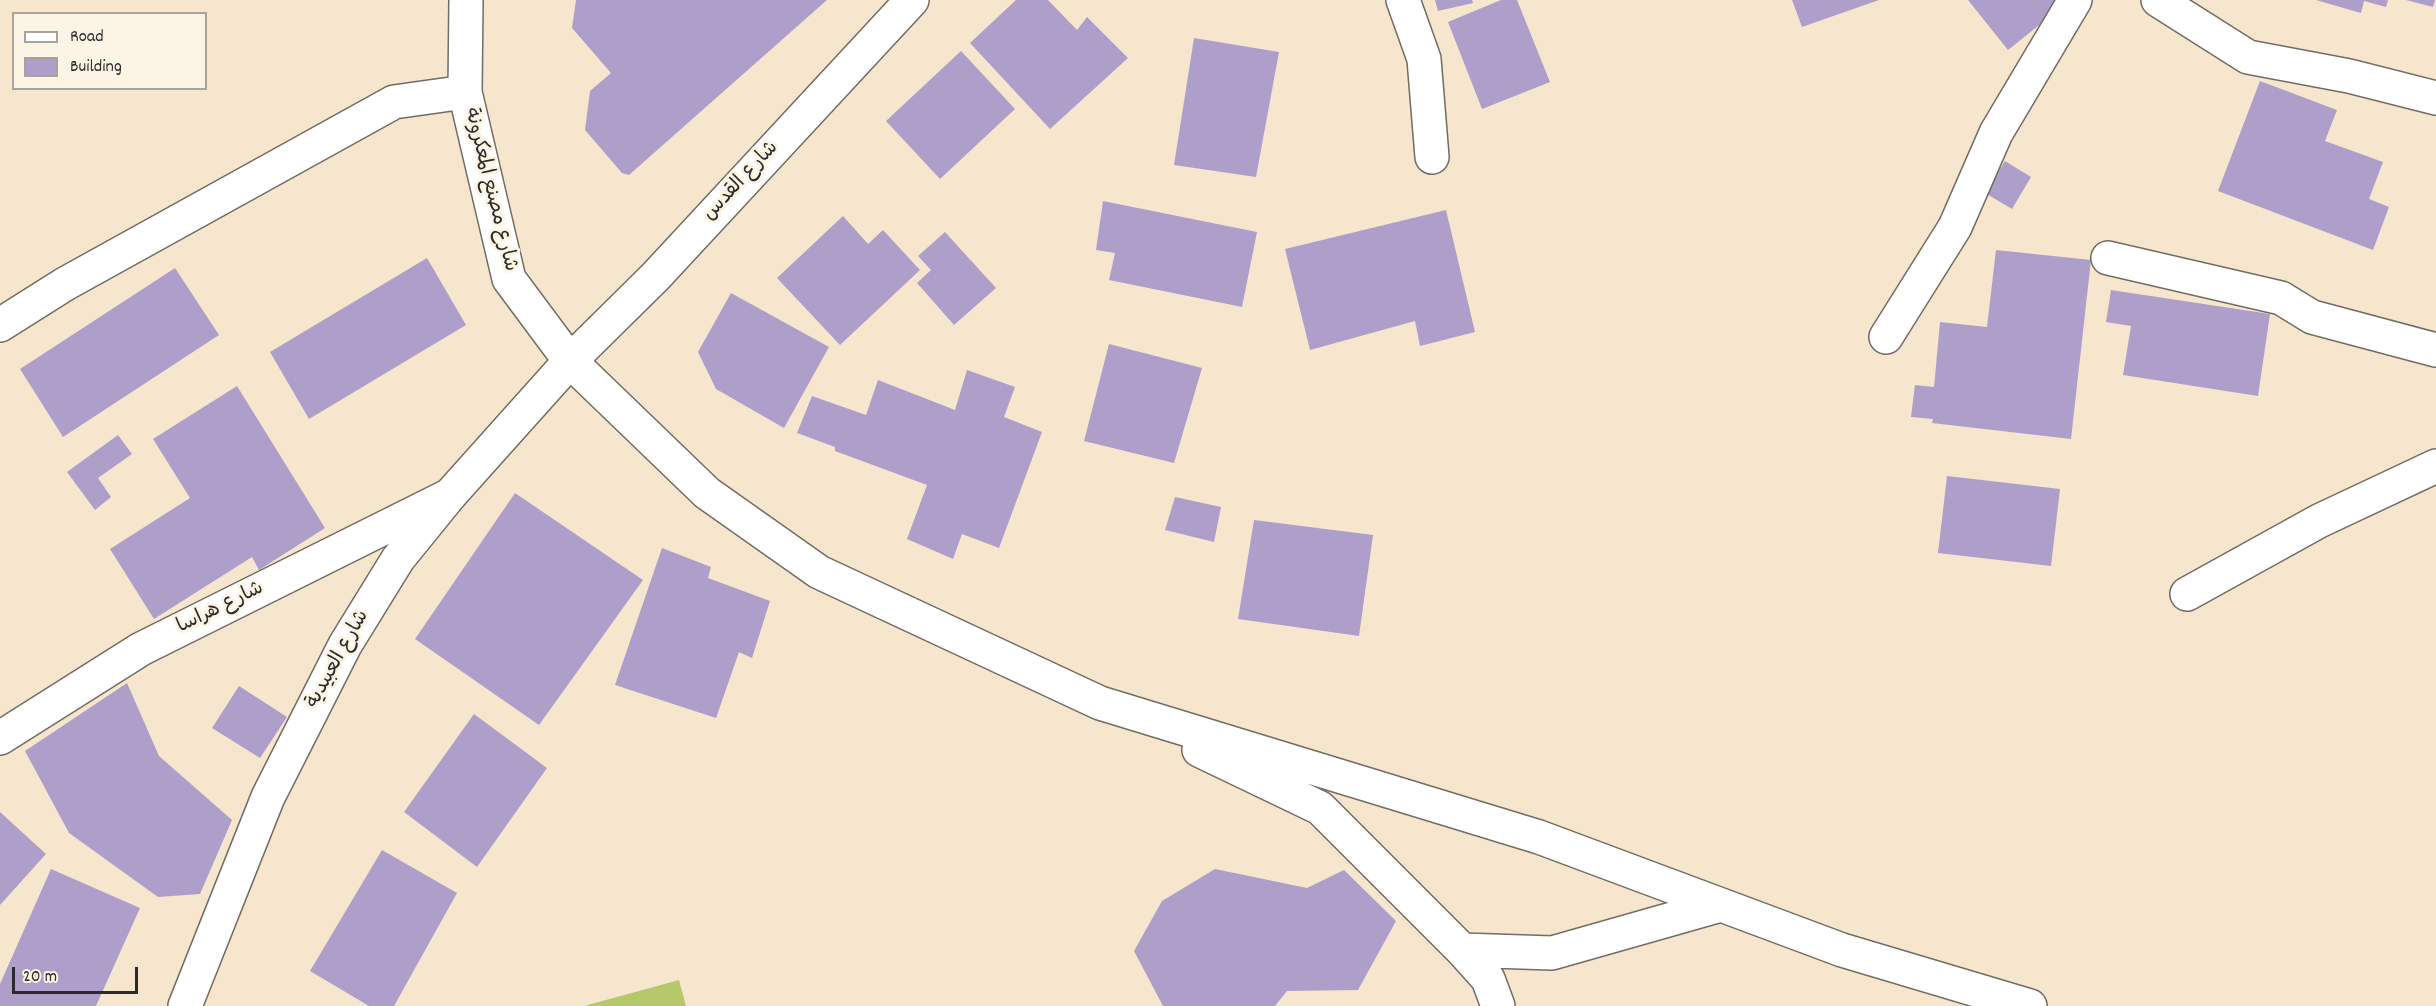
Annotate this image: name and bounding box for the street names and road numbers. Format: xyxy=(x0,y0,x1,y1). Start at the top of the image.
street label: شارع مصنع المعكرونة xyxy=(457,106,521,274)
street label: شارع القدس xyxy=(699,137,785,227)
street label: شارع هراسا xyxy=(174,578,268,640)
street label: شارع العبيدية xyxy=(302,607,376,713)

